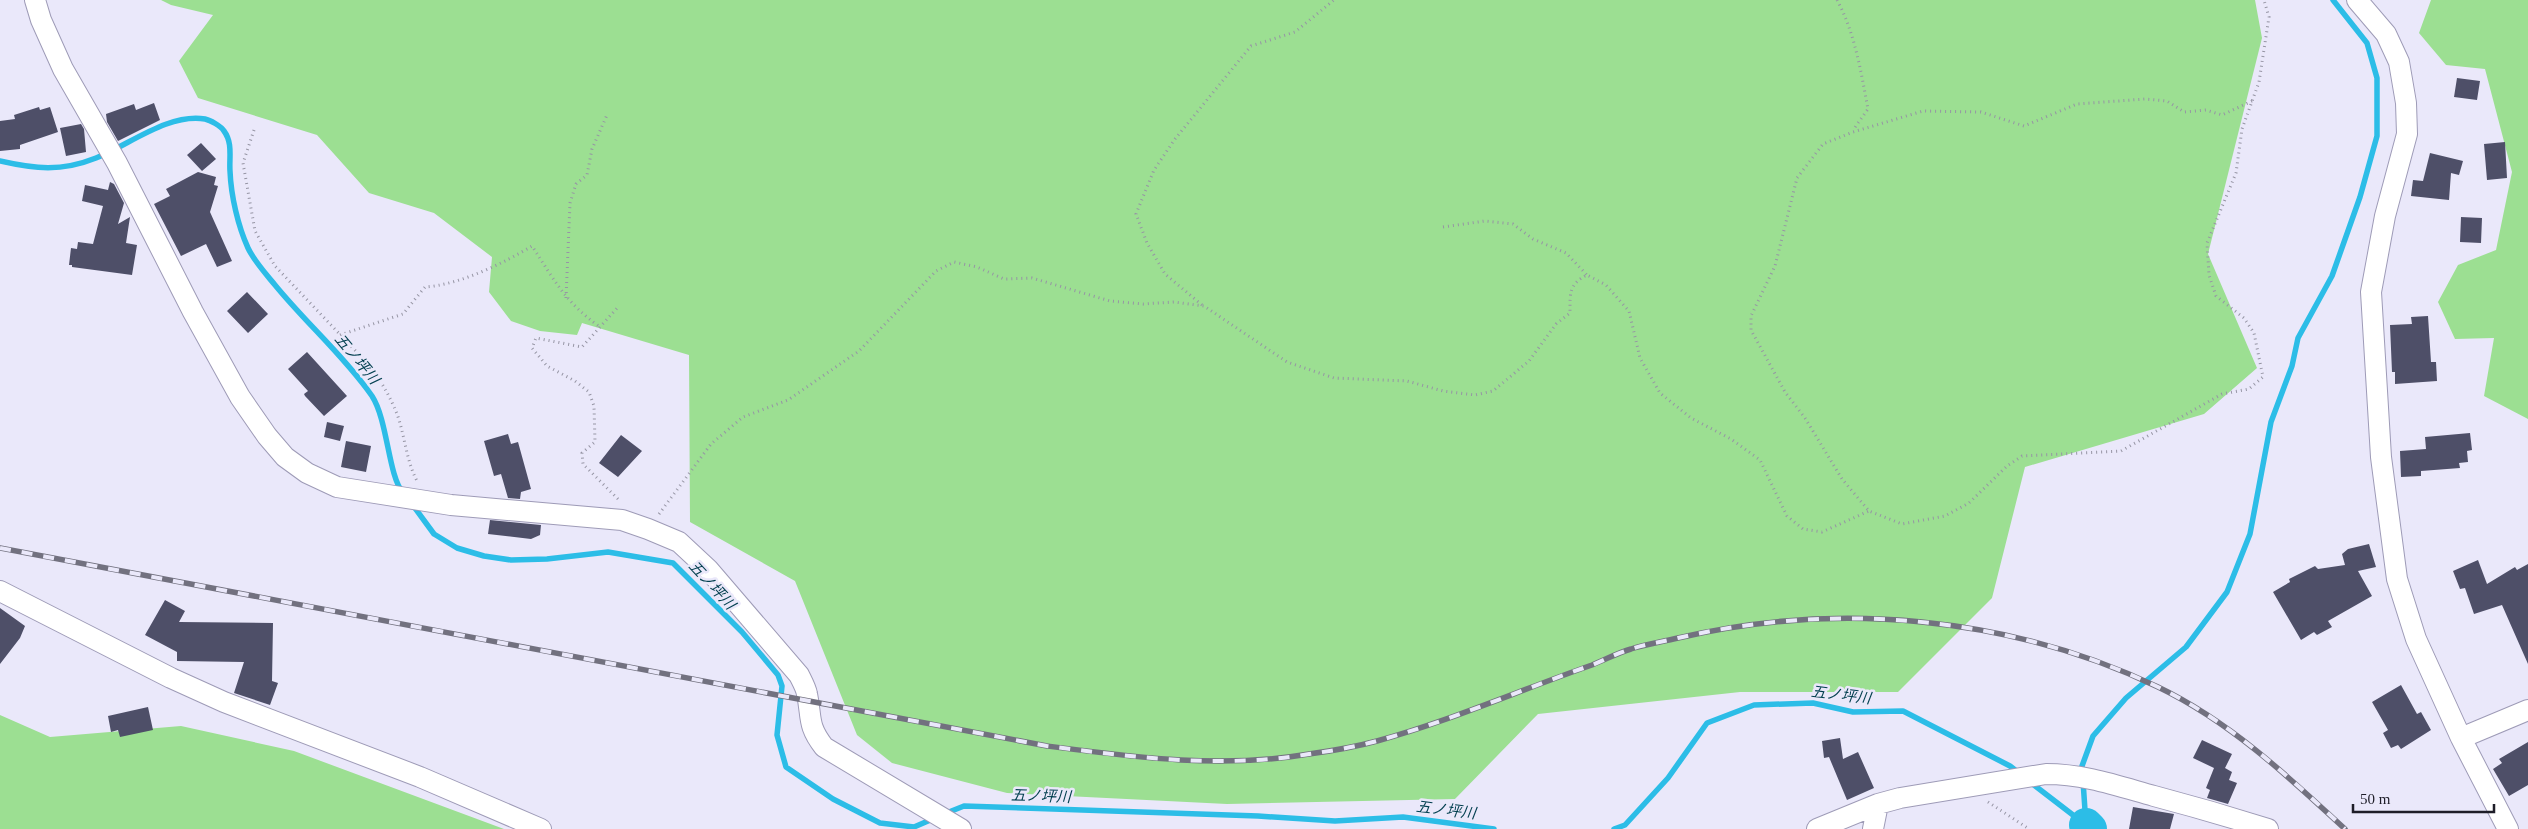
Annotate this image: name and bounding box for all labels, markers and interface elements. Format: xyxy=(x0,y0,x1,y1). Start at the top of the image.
water label: 五ノ坪川 xyxy=(332,331,384,389)
water label: 五ノ坪川 xyxy=(686,558,740,614)
water label: 五ノ坪川 xyxy=(1810,683,1874,707)
scale bar xyxy=(2353,782,2494,814)
water label: 五ノ坪川 xyxy=(1011,787,1073,805)
text: 50 m xyxy=(2360,791,2391,807)
water label: 五ノ坪川 xyxy=(1415,798,1479,822)

